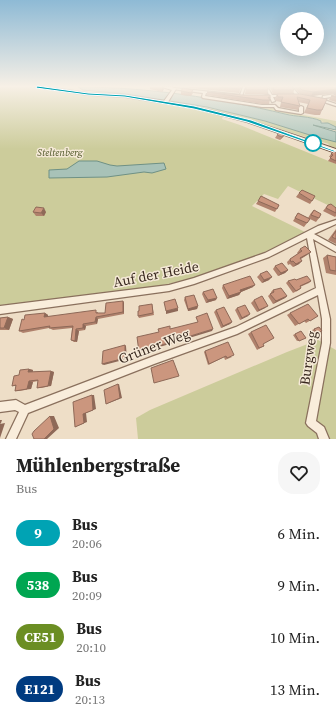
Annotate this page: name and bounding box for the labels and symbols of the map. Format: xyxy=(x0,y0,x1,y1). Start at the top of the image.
unlabelled marker xyxy=(304,134,322,152)
park label: Steltenberg xyxy=(37,146,84,159)
street label: Auf der Heide xyxy=(111,256,201,292)
street label: Grüner Weg xyxy=(115,323,193,369)
street label: Burgweg xyxy=(294,330,322,386)

